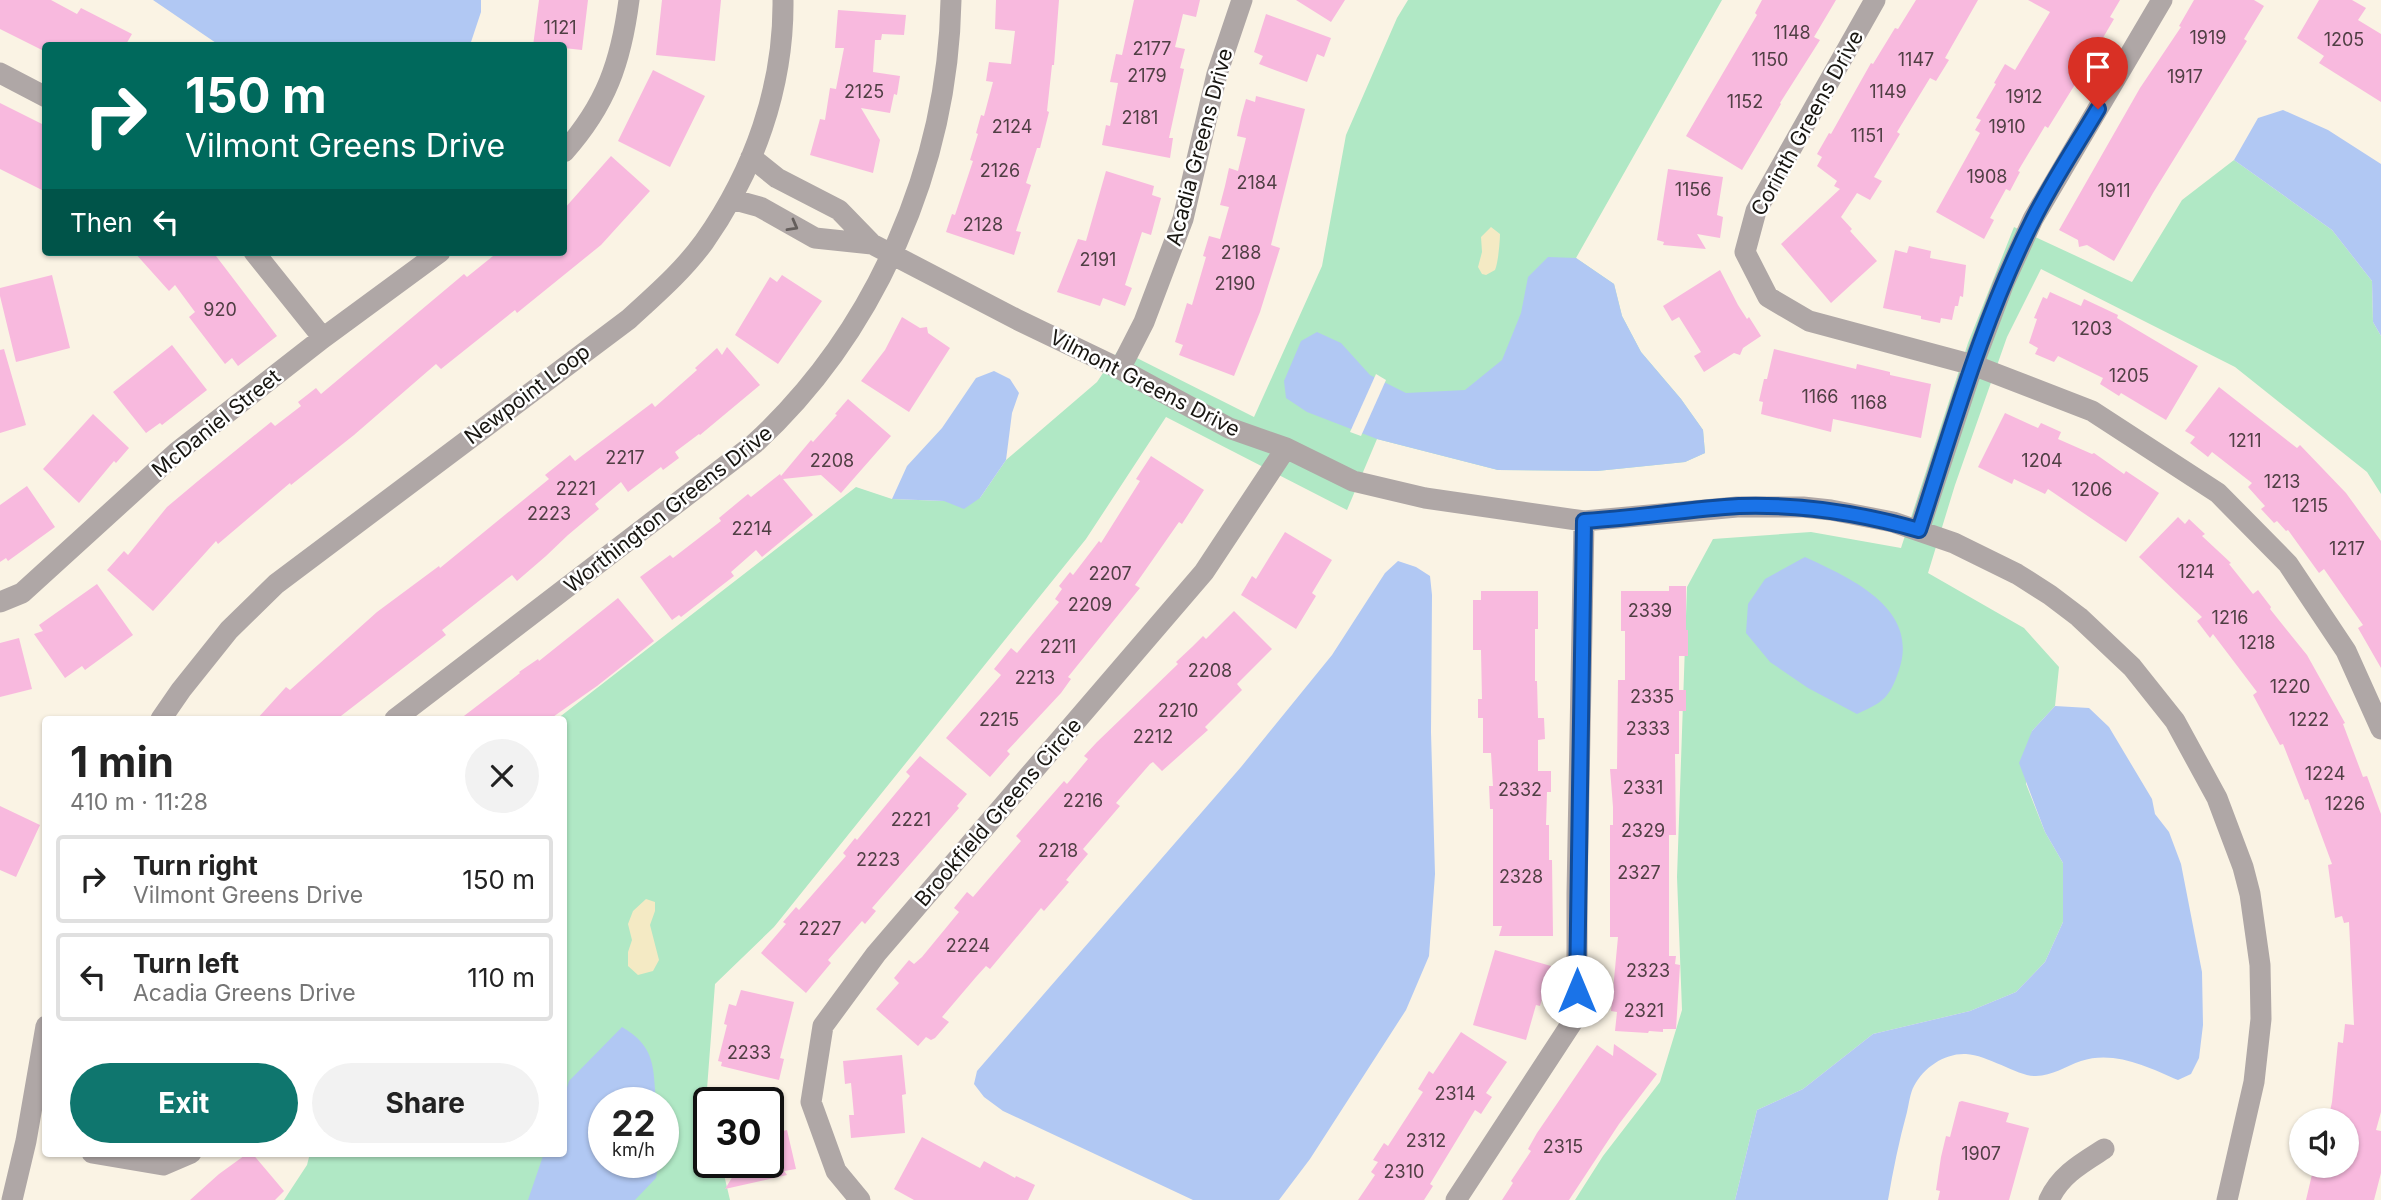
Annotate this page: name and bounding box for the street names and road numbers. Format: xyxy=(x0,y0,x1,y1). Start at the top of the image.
street label: Corinth Greens Drive xyxy=(1746,26,1868,220)
street label: Acadia Greens Drive xyxy=(1161,46,1237,248)
street label: Vilmont Greens Drive xyxy=(1046,324,1244,442)
street label: Newpoint Loop xyxy=(459,339,595,449)
street label: McDaniel Street xyxy=(147,364,285,482)
street label: Worthington Greens Drive xyxy=(559,420,777,598)
street label: Brookfield Greens Circle xyxy=(909,713,1087,911)

